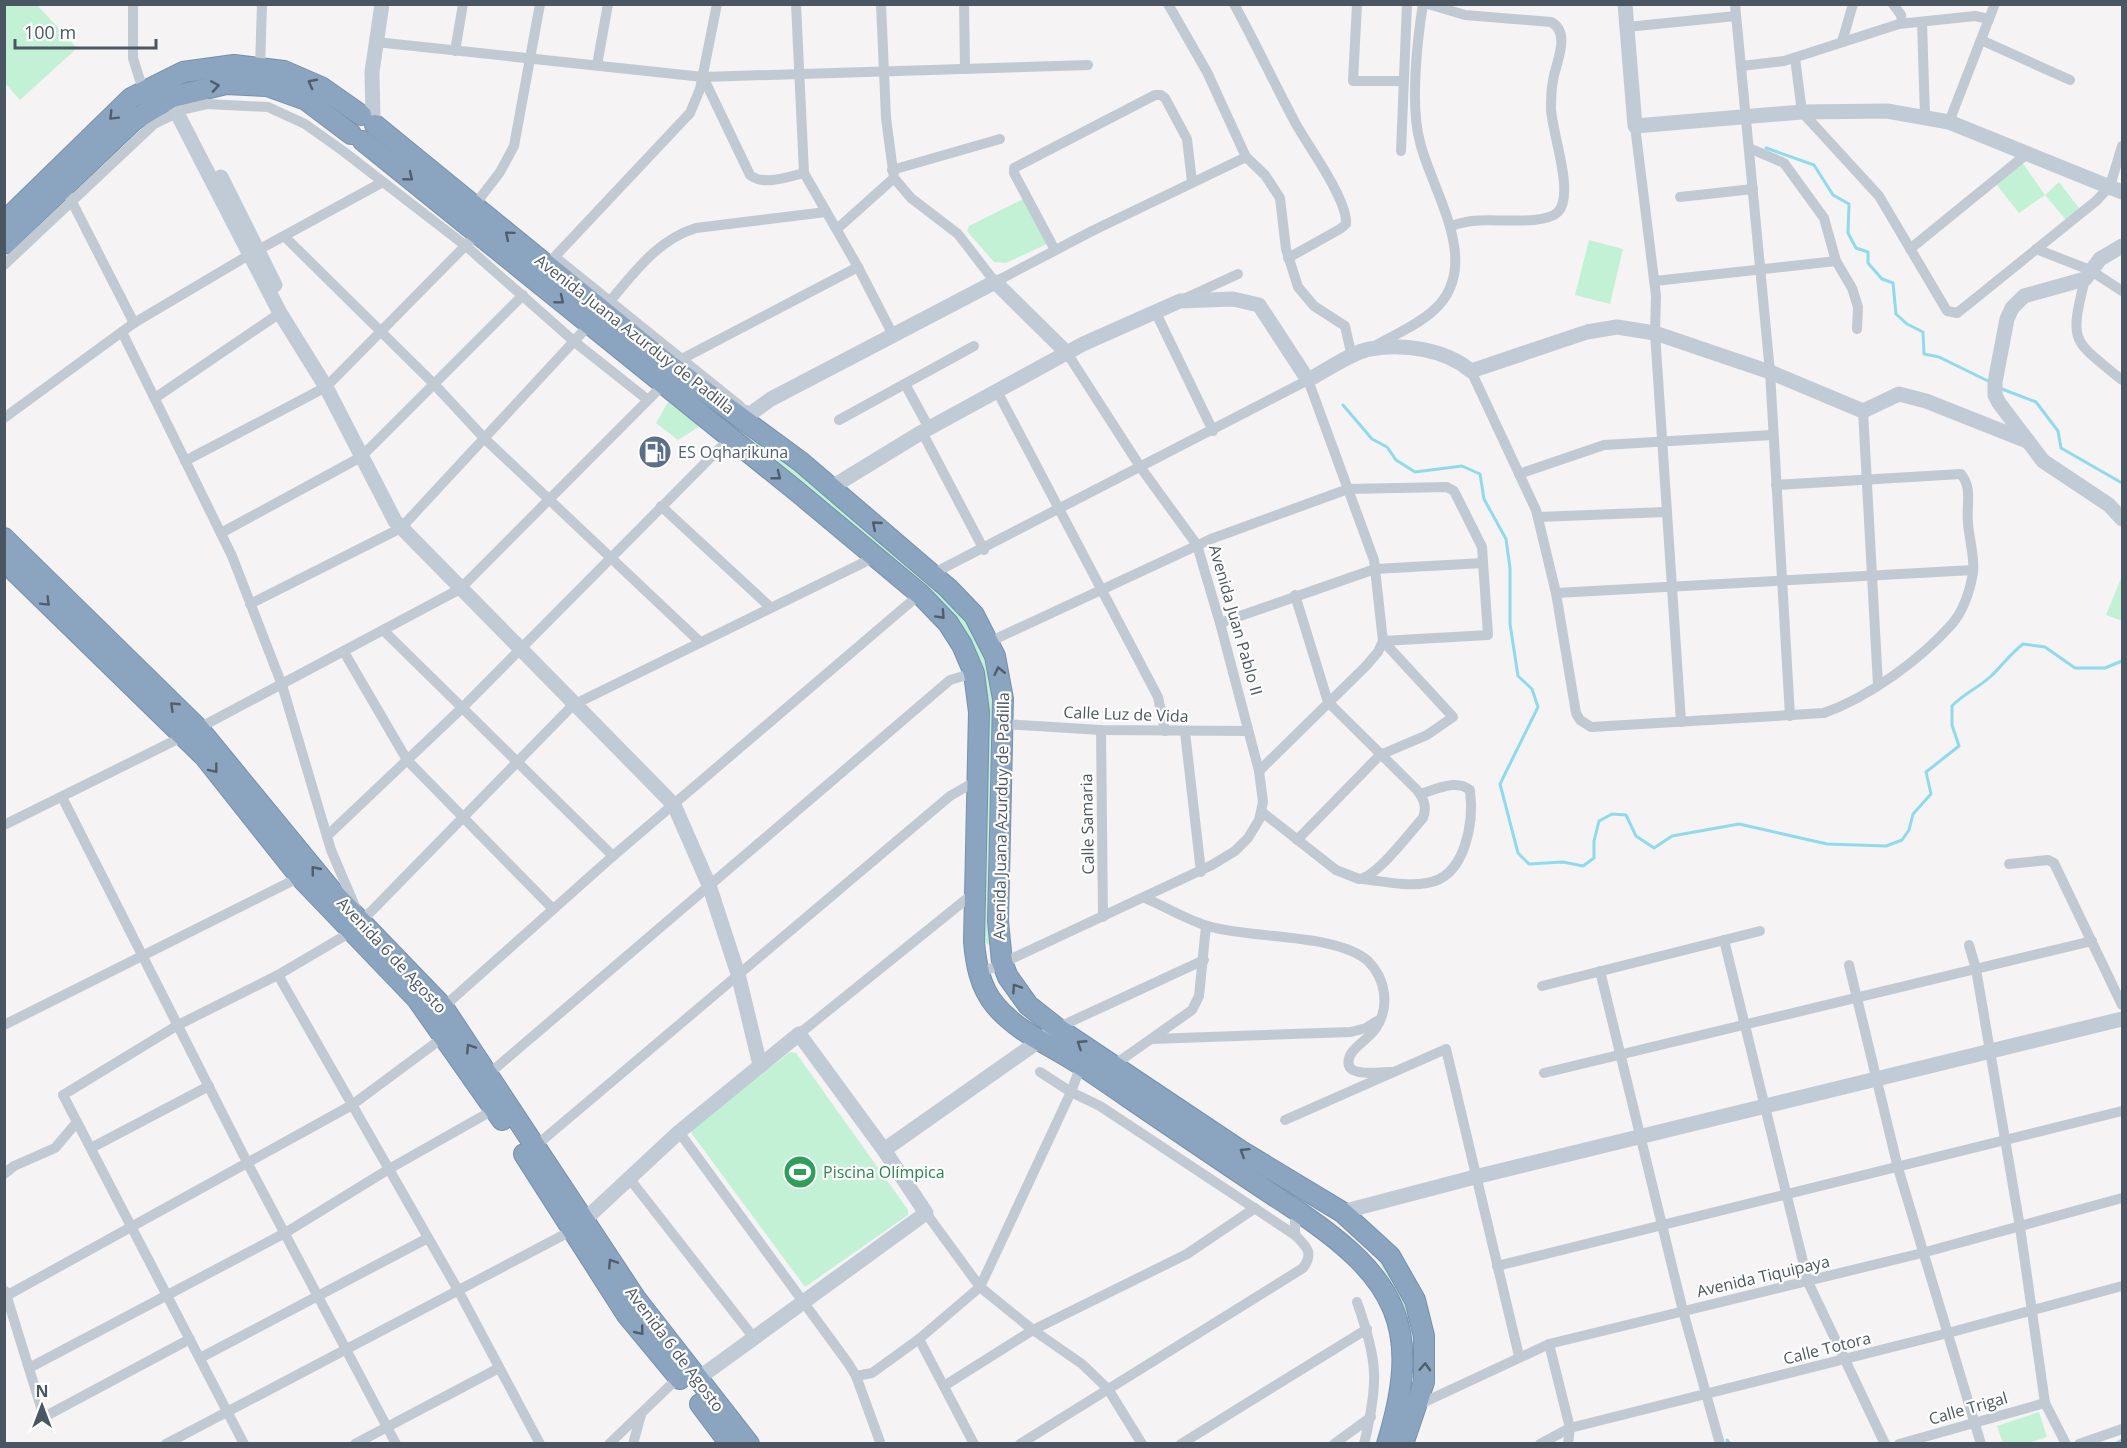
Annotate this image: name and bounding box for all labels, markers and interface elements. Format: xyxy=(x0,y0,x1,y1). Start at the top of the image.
scale bar xyxy=(15,12,156,50)
text: 100 m xyxy=(24,20,76,44)
one-way arrow xyxy=(308,79,318,90)
one-way arrow xyxy=(210,80,220,92)
one-way arrow xyxy=(109,108,120,119)
one-way arrow xyxy=(402,170,413,181)
one-way arrow xyxy=(505,232,516,243)
street label: Avenida Juana Azurduy de Padilla xyxy=(531,249,739,419)
one-way arrow xyxy=(553,292,564,303)
fuel station icon: ES Oqharikuna xyxy=(637,434,673,470)
place label: ES Oqharikuna xyxy=(678,441,788,463)
one-way arrow xyxy=(770,468,781,479)
one-way arrow xyxy=(872,521,883,532)
street label: Avenida Juan Pablo II xyxy=(1204,542,1268,698)
one-way arrow xyxy=(39,595,50,605)
one-way arrow xyxy=(934,609,945,619)
one-way arrow xyxy=(994,666,1007,676)
street label: Avenida Juana Azurduy de Padilla xyxy=(988,692,1014,940)
street label: Calle Luz de Vida xyxy=(1063,701,1189,727)
one-way arrow xyxy=(171,702,182,713)
one-way arrow xyxy=(206,762,217,773)
street label: Calle Samaria xyxy=(1075,773,1099,875)
one-way arrow xyxy=(311,866,322,877)
street label: Avenida 6 de Agosto xyxy=(332,892,452,1018)
one-way arrow xyxy=(1011,984,1023,994)
one-way arrow xyxy=(1077,1040,1088,1051)
one-way arrow xyxy=(466,1043,477,1054)
one-way arrow xyxy=(1240,1148,1251,1159)
sports icon: Piscina Olímpica xyxy=(782,1154,818,1190)
place label: Piscina Olímpica xyxy=(823,1161,945,1183)
street label: Avenida Tiquipaya xyxy=(1694,1250,1832,1302)
one-way arrow xyxy=(608,1259,619,1270)
street label: Avenida 6 de Agosto xyxy=(621,1282,729,1416)
one-way arrow xyxy=(633,1324,644,1335)
street label: Calle Totora xyxy=(1781,1327,1873,1369)
one-way arrow xyxy=(1418,1363,1431,1372)
north arrow xyxy=(12,1376,72,1436)
text: N xyxy=(35,1380,49,1402)
street label: Calle Trigal xyxy=(1926,1386,2010,1430)

